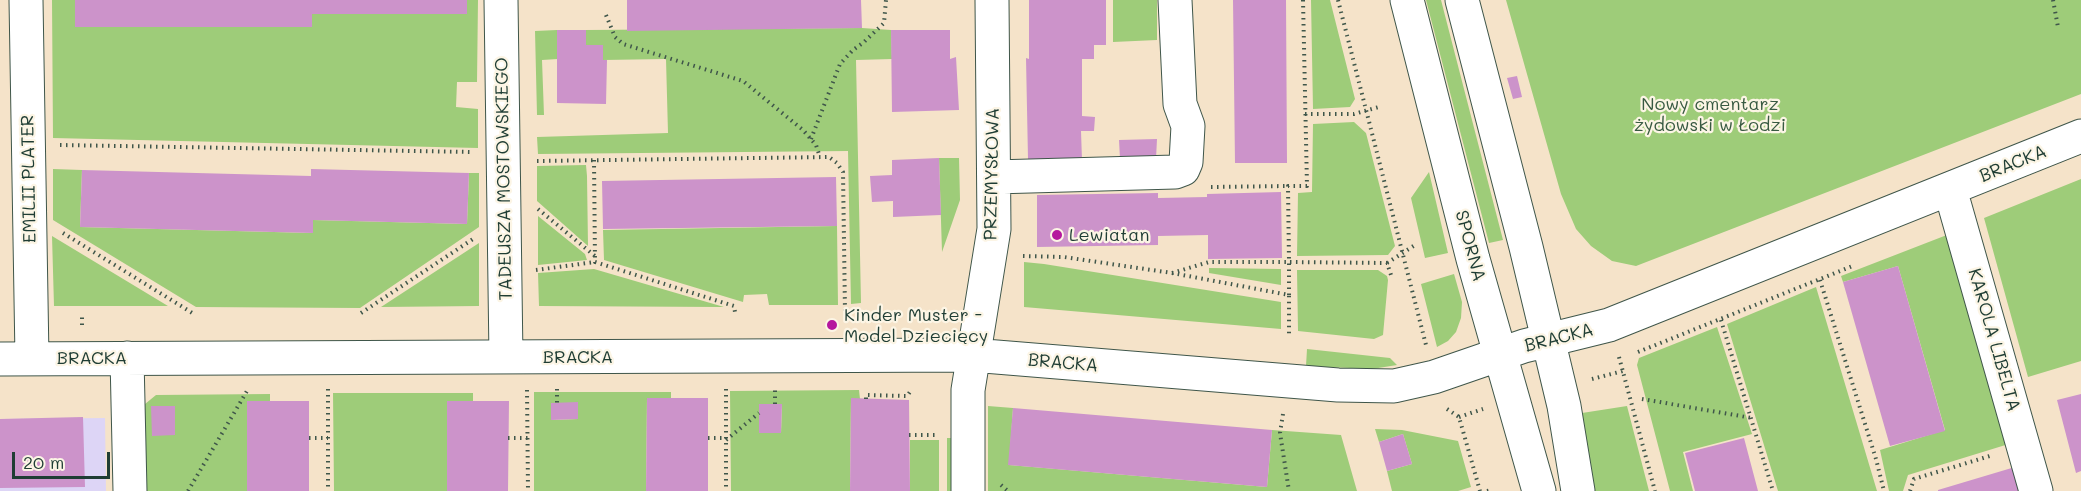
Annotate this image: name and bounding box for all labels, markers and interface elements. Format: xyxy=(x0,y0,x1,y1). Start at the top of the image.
street label: TADEUSZA MOSTOWSKIEGO xyxy=(491,57,517,301)
park label: Nowy cmentarz żydowski w Łodzi xyxy=(1634,93,1786,136)
street label: PRZEMYSŁOWA xyxy=(980,107,1004,241)
street label: EMILII PLATER xyxy=(17,115,41,243)
street label: BRACKA xyxy=(1976,141,2050,187)
street label: SPORNA xyxy=(1450,208,1490,284)
place label: Lewiatan xyxy=(1069,224,1149,246)
marker: Lewiatan xyxy=(1050,228,1064,242)
street label: KAROLA LIBELTA xyxy=(1963,266,2025,414)
place label: Kinder Muster - Model Dziecięcy xyxy=(844,304,988,346)
marker: Kinder Muster - Model Dziecięcy xyxy=(825,318,839,332)
street label: BRACKA xyxy=(1522,319,1596,357)
street label: BRACKA xyxy=(543,346,613,368)
street label: BRACKA xyxy=(57,347,127,369)
street label: BRACKA xyxy=(1027,349,1099,377)
scale bar xyxy=(15,440,112,478)
text: 20 m xyxy=(23,450,64,474)

